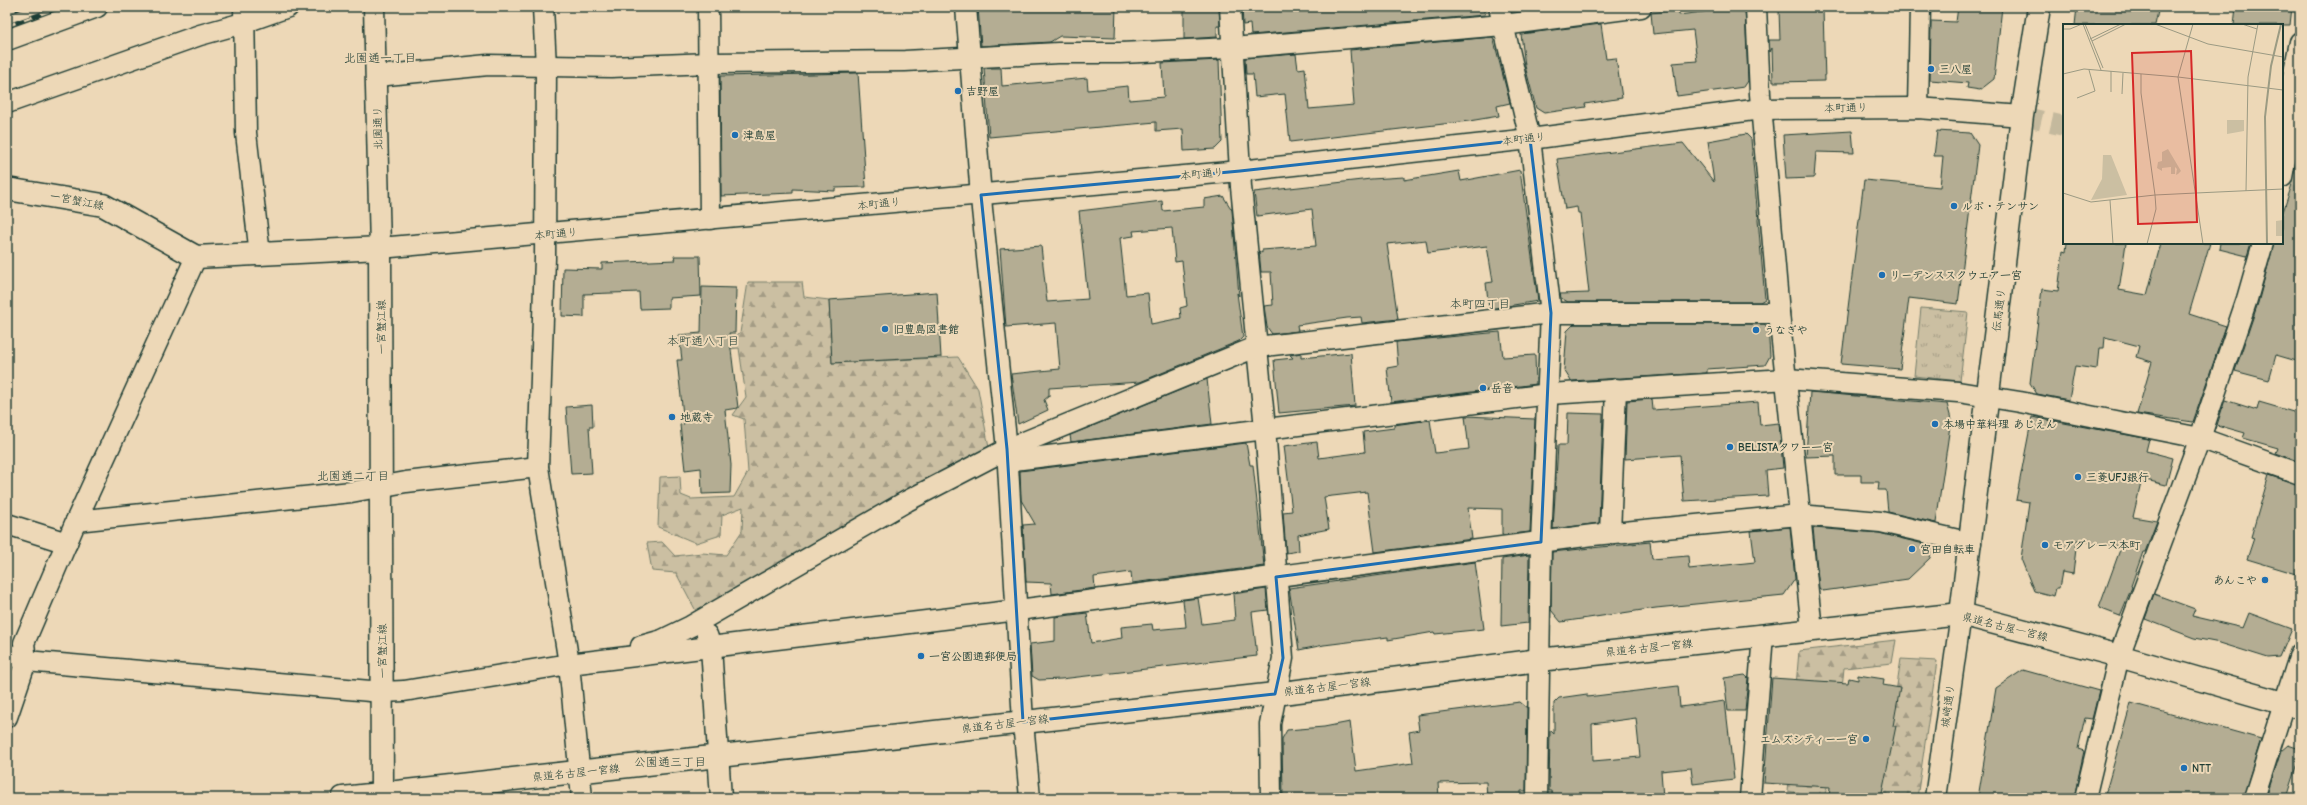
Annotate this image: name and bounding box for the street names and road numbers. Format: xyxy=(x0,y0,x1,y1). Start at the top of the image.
street label: 本町通り xyxy=(1824,101,1868,115)
street label: 北園通り xyxy=(371,106,385,150)
street label: 本町通り xyxy=(1501,130,1547,148)
street label: 本町通り xyxy=(1180,166,1224,182)
street label: 一宮蟹江線 xyxy=(49,189,105,213)
street label: 本町通り xyxy=(856,195,902,213)
street label: 本町通り xyxy=(534,226,578,242)
street label: 伝馬通り xyxy=(1990,287,2008,333)
street label: 一宮蟹江線 xyxy=(375,300,388,355)
street label: 県道名古屋一宮線 xyxy=(1961,610,2049,644)
street label: 一宮蟹江線 xyxy=(376,624,389,679)
street label: 県道名古屋一宮線 xyxy=(1605,637,1693,659)
street label: 県道名古屋一宮線 xyxy=(1283,675,1371,699)
street label: 城崎通り xyxy=(1939,683,1957,729)
street label: 県道名古屋一宮線 xyxy=(961,712,1049,736)
street label: 県道名古屋一宮線 xyxy=(532,762,620,784)

